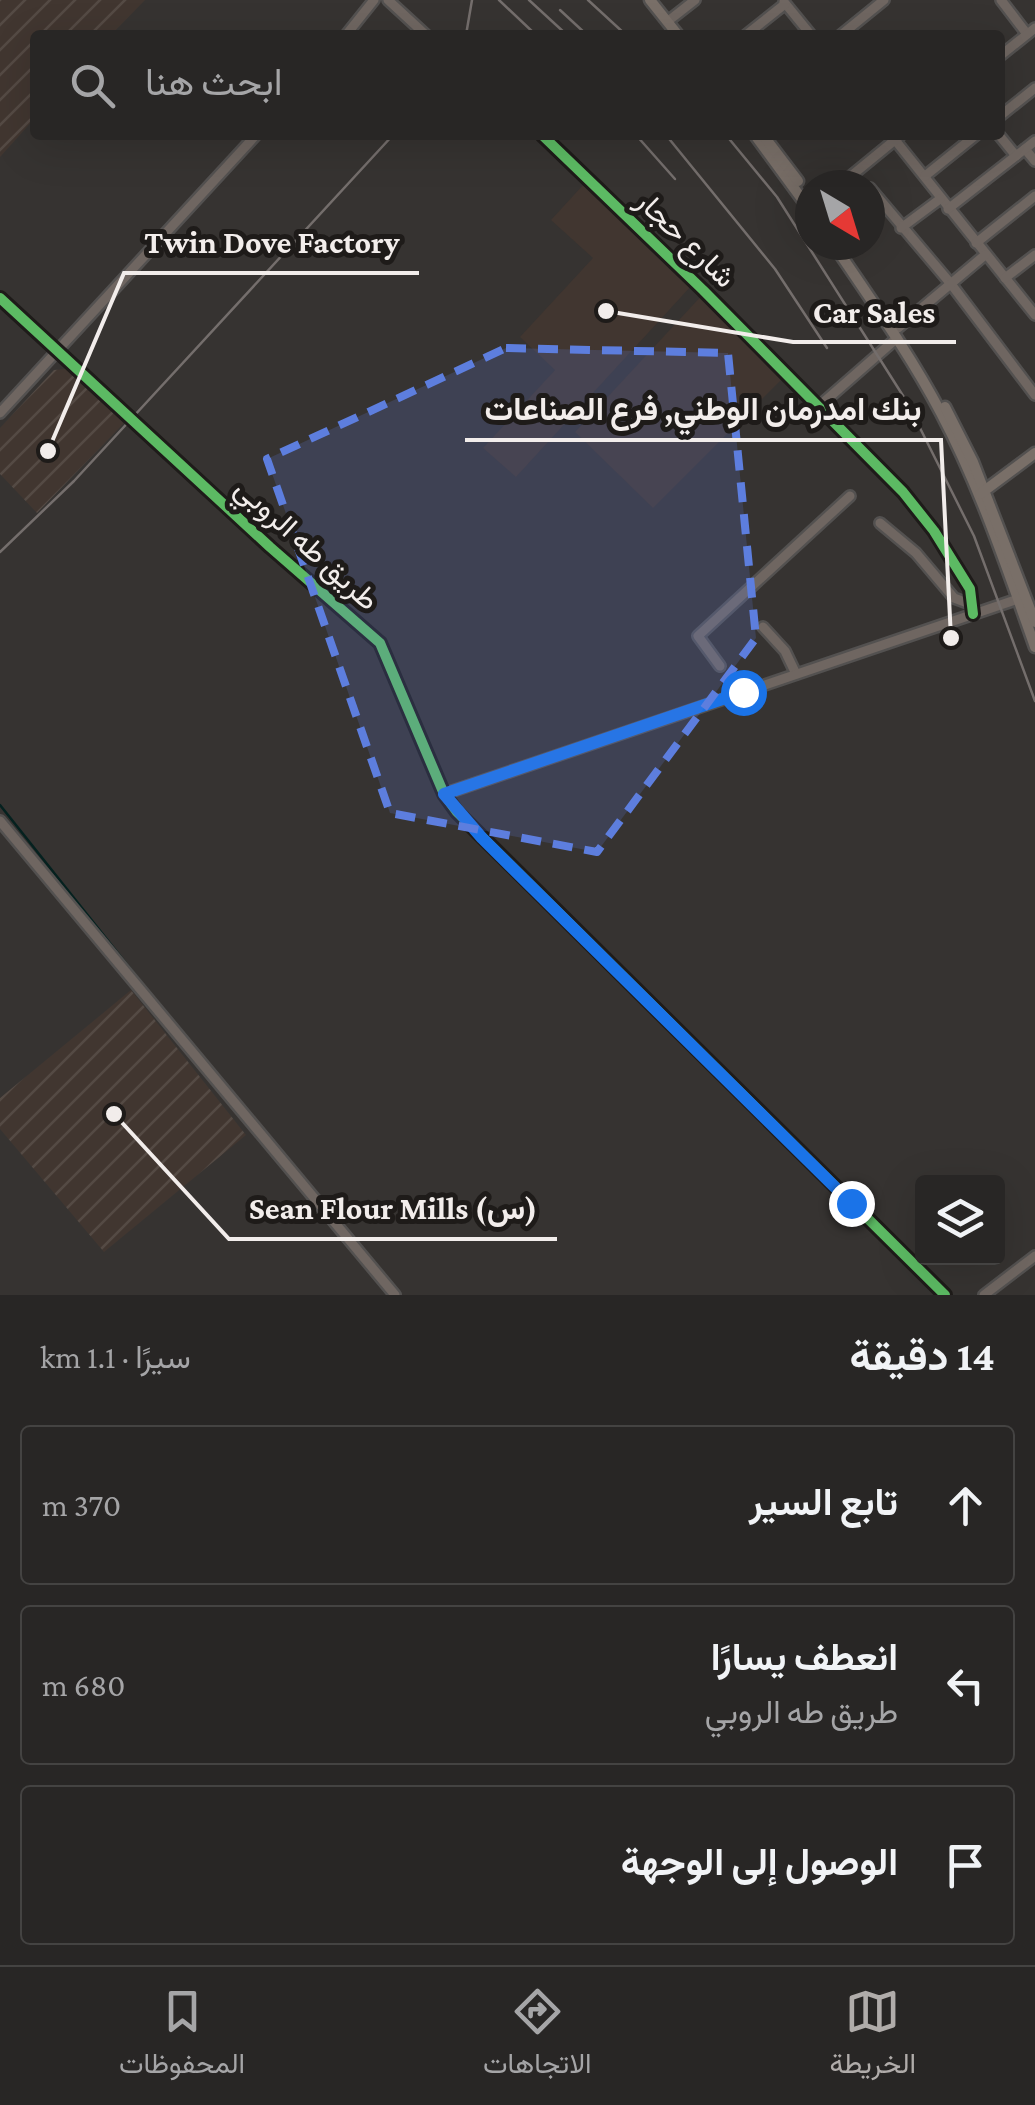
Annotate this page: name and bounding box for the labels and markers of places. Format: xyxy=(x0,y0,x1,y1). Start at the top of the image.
callout: Twin Dove Factory xyxy=(124,211,419,273)
callout: Car Sales xyxy=(793,280,956,342)
callout: بنك امدرمان الوطني, فرع الصناعات xyxy=(465,378,941,440)
callout: Sean Flour Mills (س) xyxy=(229,1177,557,1239)

